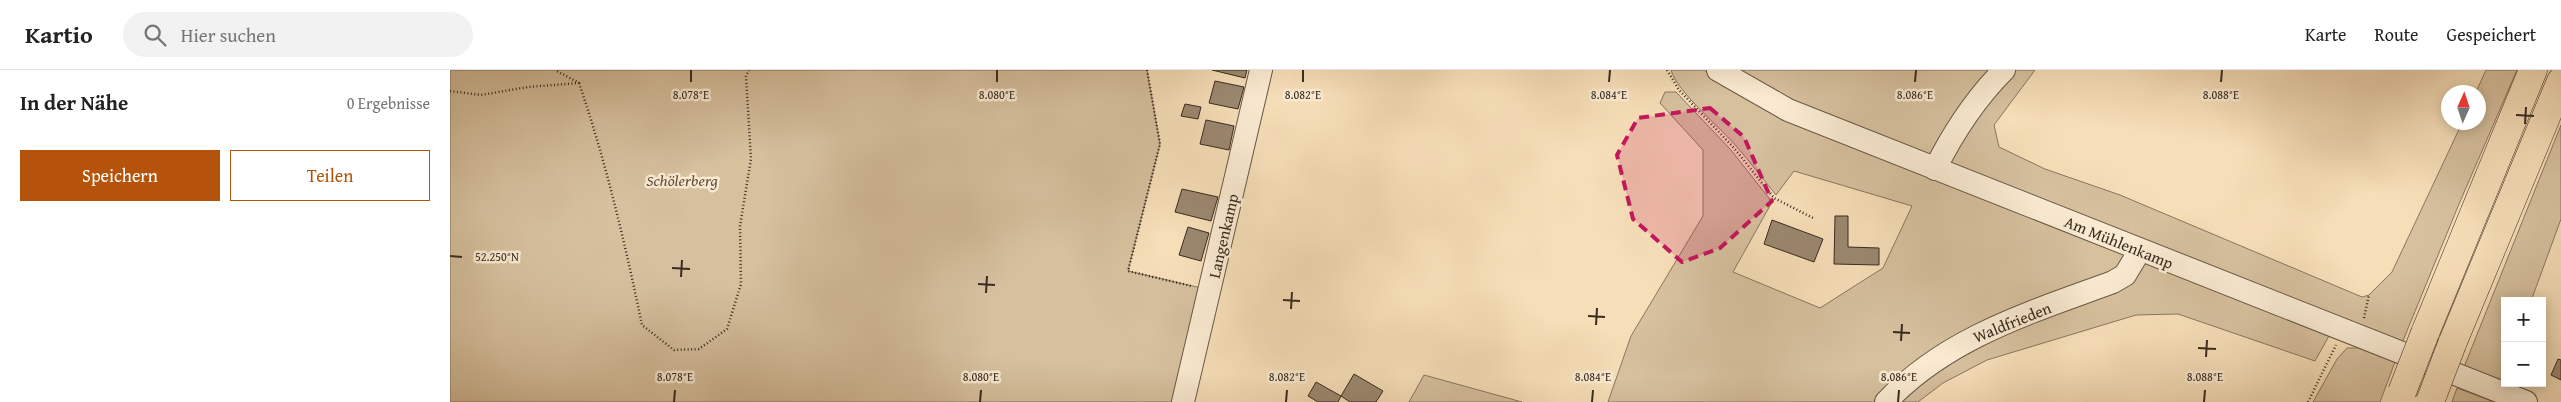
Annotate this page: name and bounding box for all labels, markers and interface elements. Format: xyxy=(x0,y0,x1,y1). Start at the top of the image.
search box xyxy=(123,12,473,57)
text: Kartio xyxy=(25,17,93,52)
icon: search xyxy=(141,21,169,49)
text: Hier suchen xyxy=(181,21,276,49)
text: Karte xyxy=(2305,21,2346,48)
text: Route xyxy=(2374,21,2419,48)
text: Gespeichert xyxy=(2447,21,2536,48)
north arrow xyxy=(2441,85,2486,130)
text: 8.078°E xyxy=(673,86,709,103)
text: 8.080°E xyxy=(979,86,1015,103)
text: 8.082°E xyxy=(1285,86,1321,103)
text: 8.084°E xyxy=(1591,86,1627,103)
text: 8.086°E xyxy=(1897,86,1933,103)
text: 8.088°E xyxy=(2203,86,2239,103)
text: In der Nähe xyxy=(20,87,128,118)
text: 0 Ergebnisse xyxy=(347,91,430,115)
button: Speichern xyxy=(20,150,220,201)
button: Teilen xyxy=(230,150,430,201)
park label: Schölerberg xyxy=(646,168,719,192)
street label: Langenkamp xyxy=(1202,191,1244,281)
street label: Am Mühlenkamp xyxy=(2061,209,2177,275)
text: 52.250°N xyxy=(475,248,519,265)
street label: Waldfrieden xyxy=(1969,295,2055,349)
map controls xyxy=(2501,297,2546,387)
button: + xyxy=(2501,297,2546,342)
button: − xyxy=(2501,342,2546,387)
text: 8.078°E xyxy=(657,368,693,385)
text: 8.080°E xyxy=(963,368,999,385)
text: 8.082°E xyxy=(1269,368,1305,385)
text: 8.084°E xyxy=(1575,368,1611,385)
text: 8.086°E xyxy=(1881,368,1917,385)
text: 8.088°E xyxy=(2187,368,2223,385)

